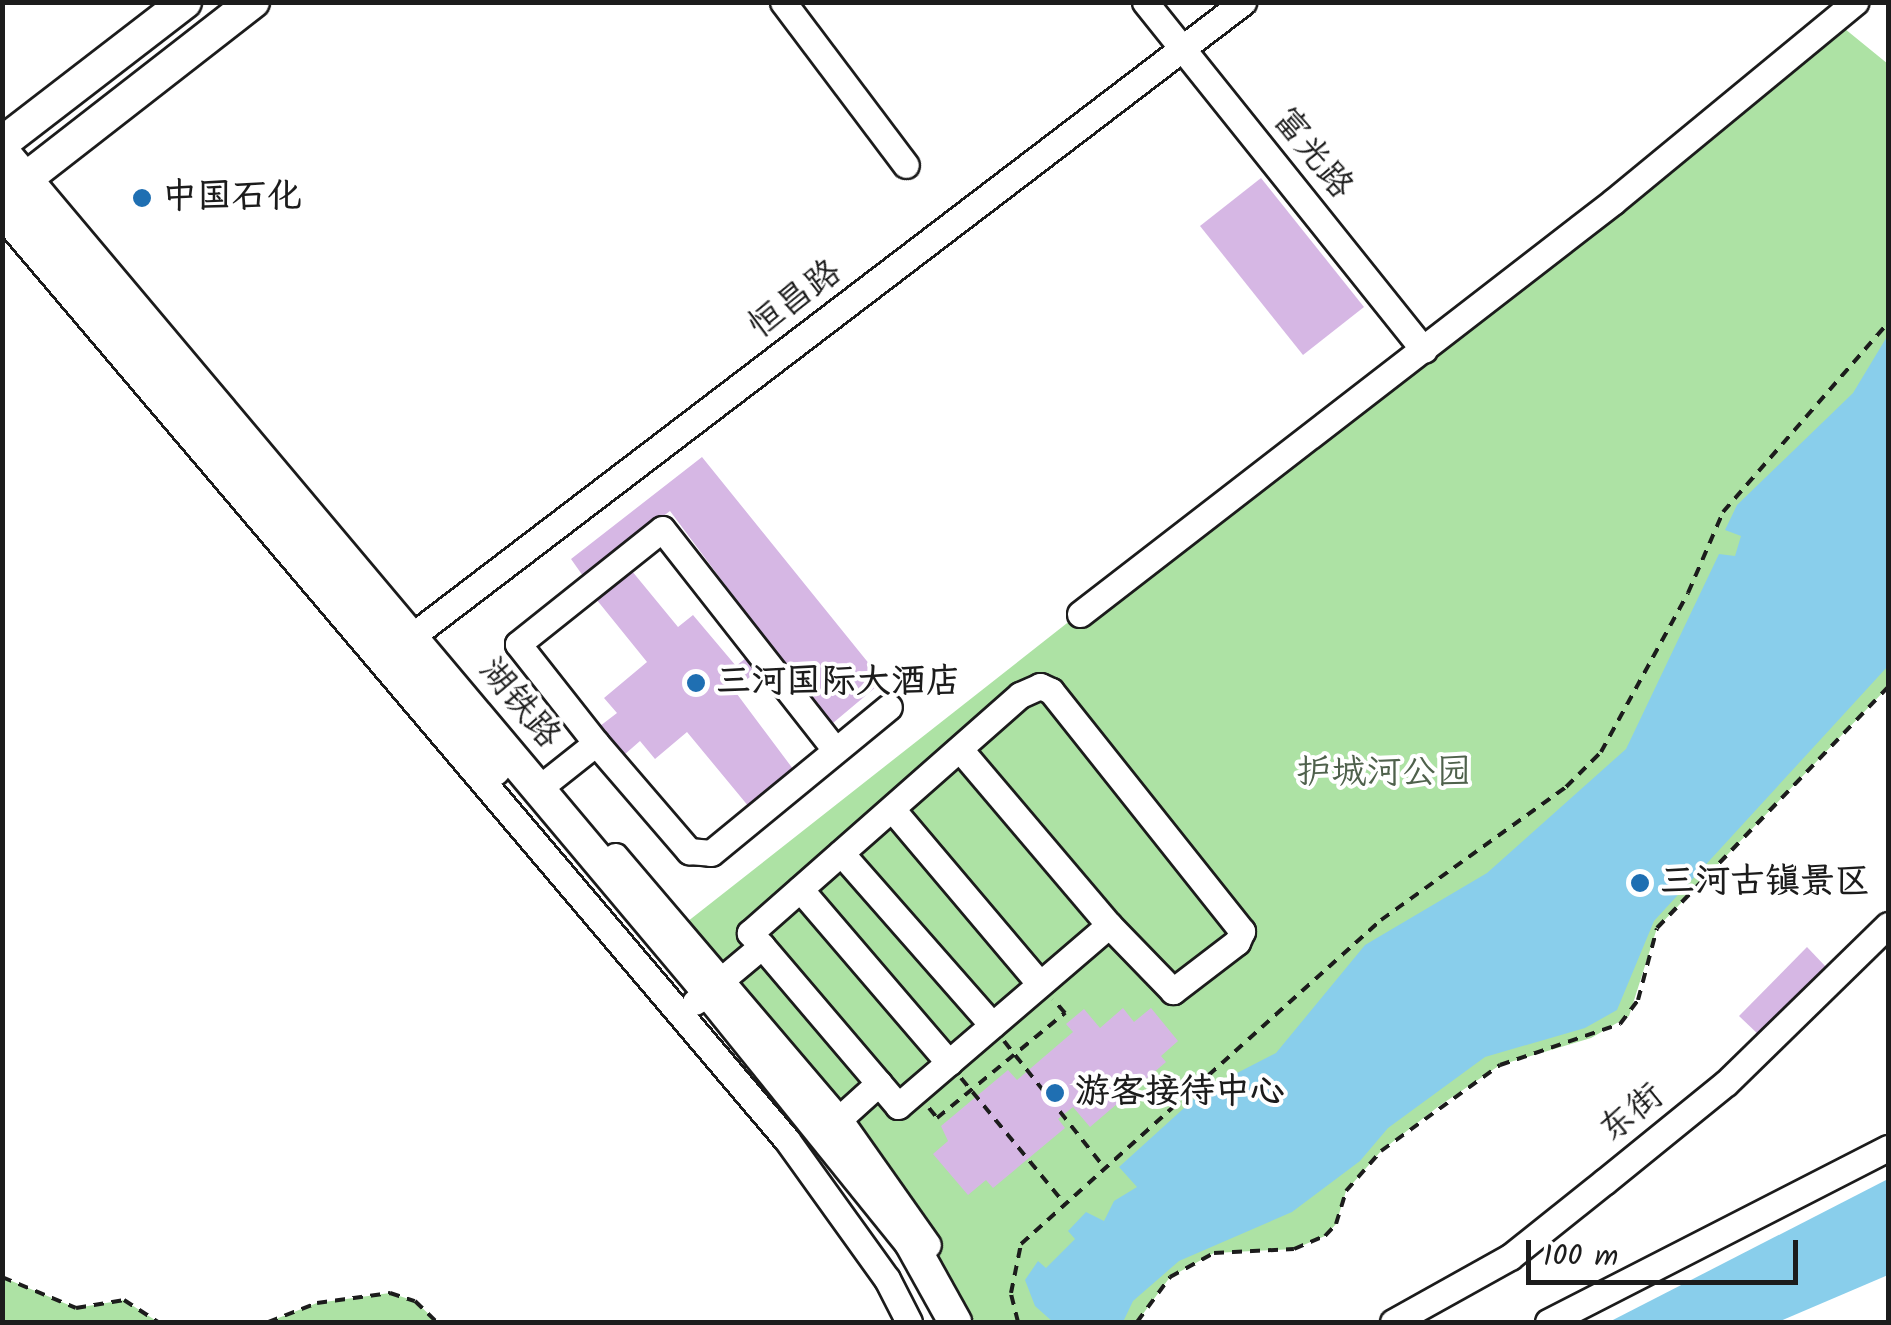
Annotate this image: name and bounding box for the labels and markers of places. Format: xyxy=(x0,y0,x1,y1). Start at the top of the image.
place label: 中国石化 xyxy=(162,177,302,219)
marker: 中国石化 xyxy=(131,187,153,209)
place label: 三河国际大酒店 xyxy=(716,662,961,704)
marker: 三河国际大酒店 xyxy=(685,672,707,694)
place label: 三河古镇景区 xyxy=(1660,862,1870,904)
marker: 三河古镇景区 xyxy=(1629,872,1651,894)
place label: 游客接待中心 xyxy=(1075,1072,1285,1114)
marker: 游客接待中心 xyxy=(1044,1082,1066,1104)

